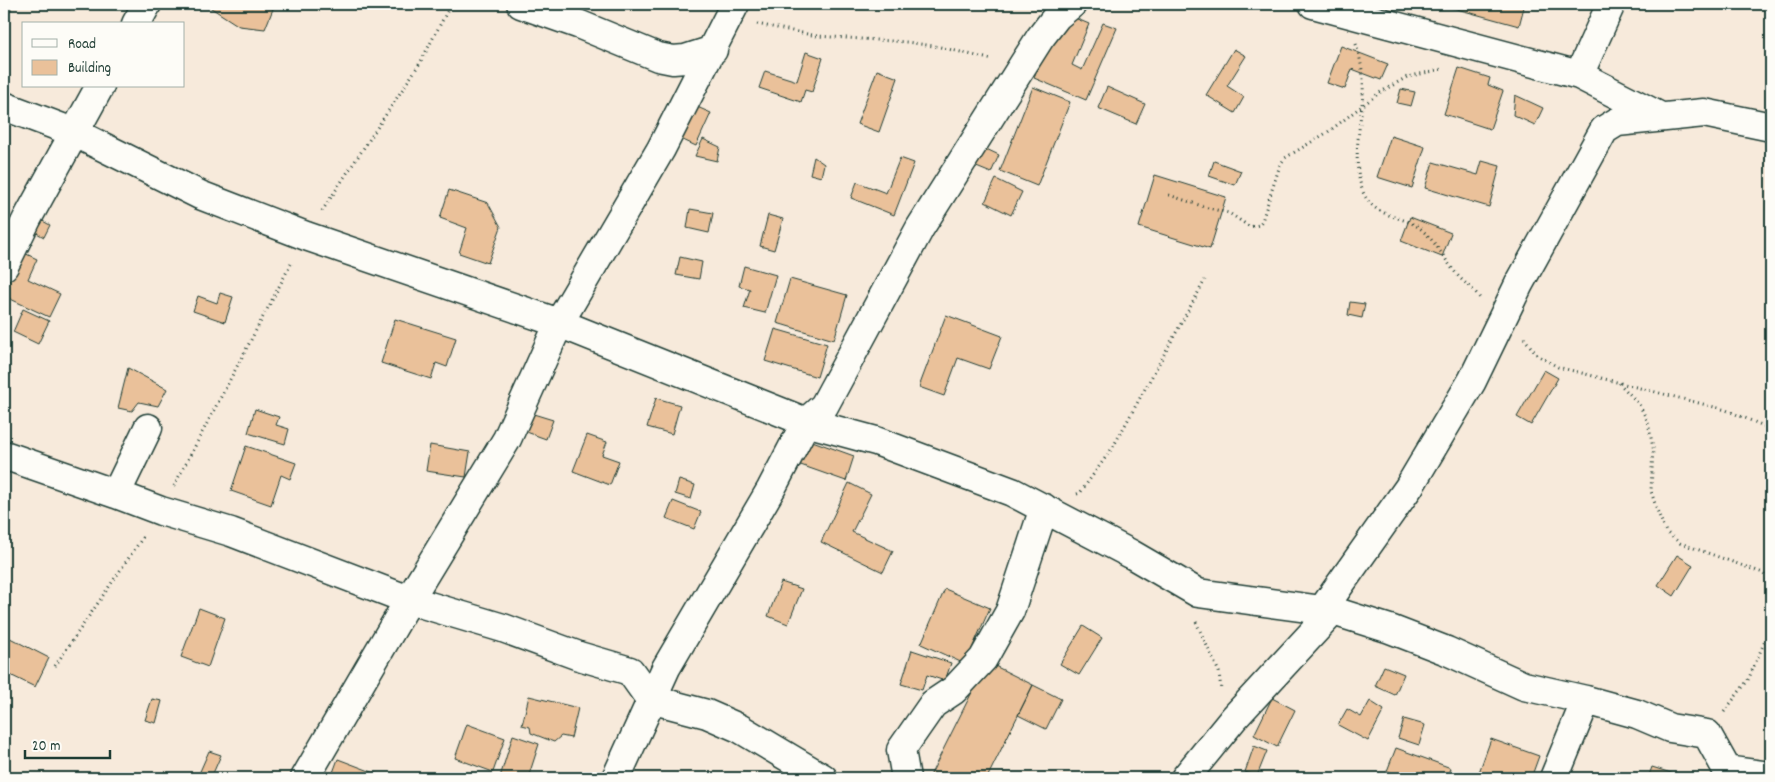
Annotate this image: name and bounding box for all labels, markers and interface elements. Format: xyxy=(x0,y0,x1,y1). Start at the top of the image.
legend xyxy=(22,22,185,88)
text: Road xyxy=(68,34,96,56)
text: Building xyxy=(68,58,111,80)
scale bar xyxy=(25,727,110,759)
text: 20 m xyxy=(32,736,60,758)

